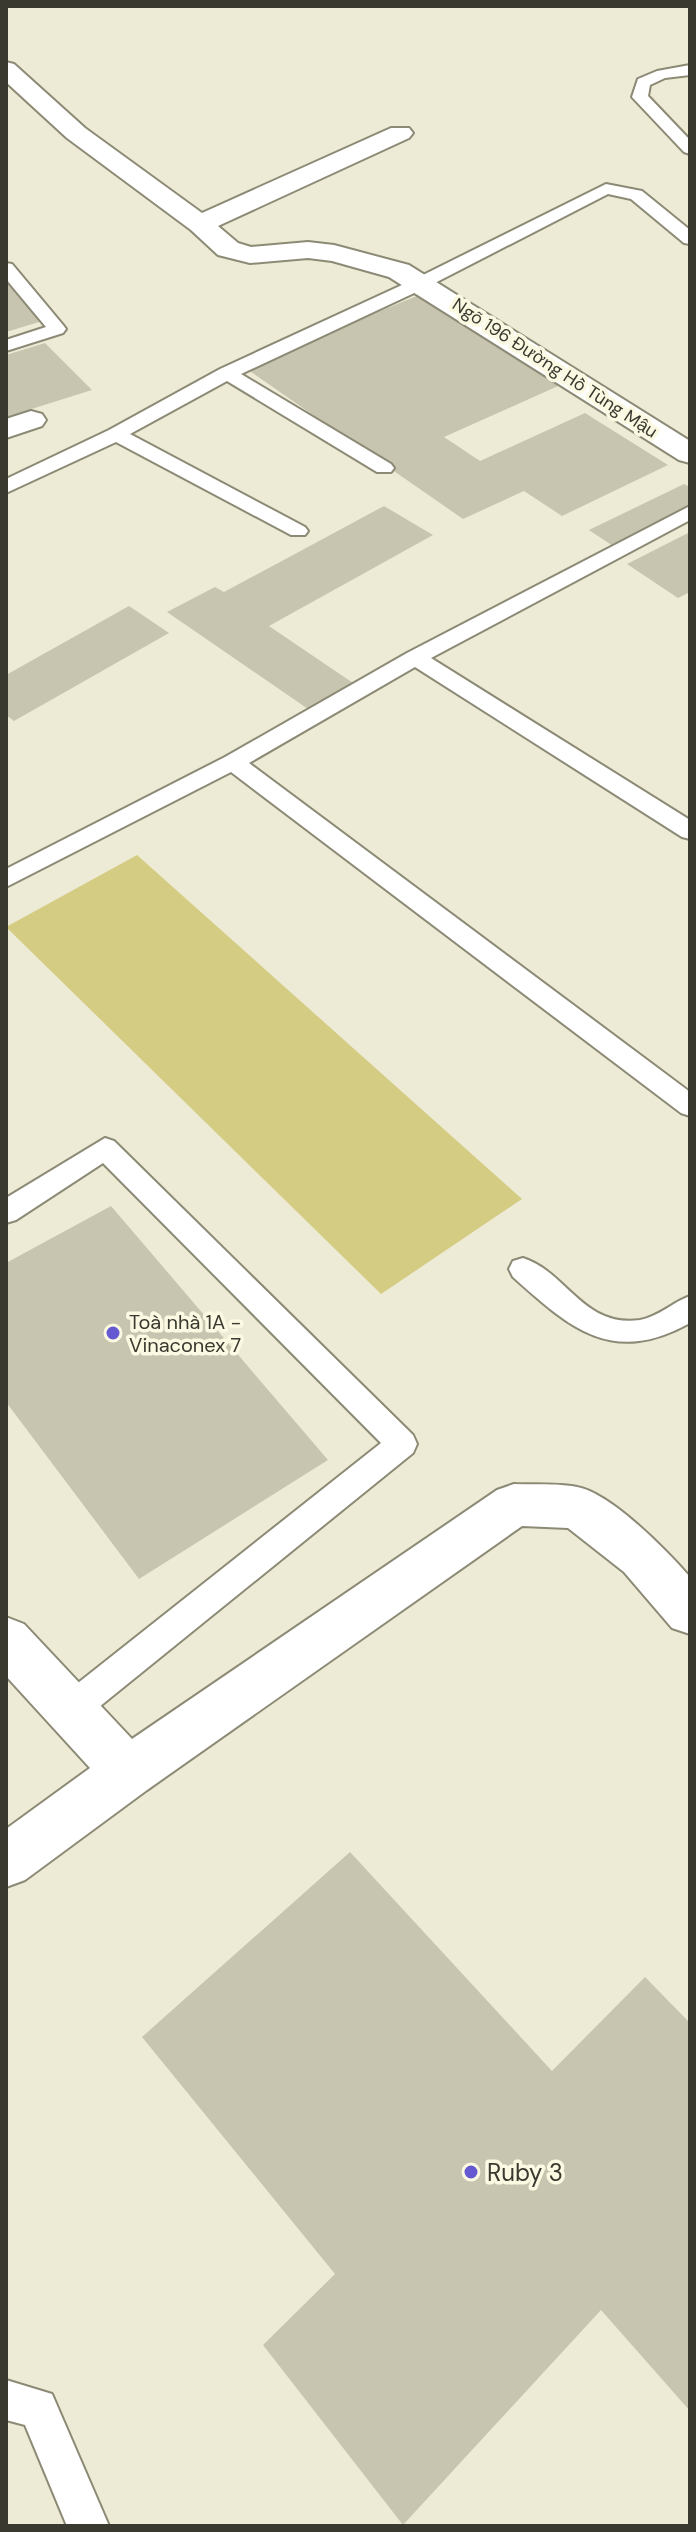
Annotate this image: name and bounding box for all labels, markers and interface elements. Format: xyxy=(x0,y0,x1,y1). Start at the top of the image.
street label: Ngõ 196 Đường Hồ Tùng Mậu xyxy=(448,293,662,443)
place label: Toà nhà 1A - Vinaconex 7 xyxy=(129,1309,241,1358)
marker: Toà nhà 1A - Vinaconex 7 xyxy=(104,1324,122,1342)
place label: Ruby 3 xyxy=(487,2157,563,2188)
marker: Ruby 3 xyxy=(462,2163,480,2181)

